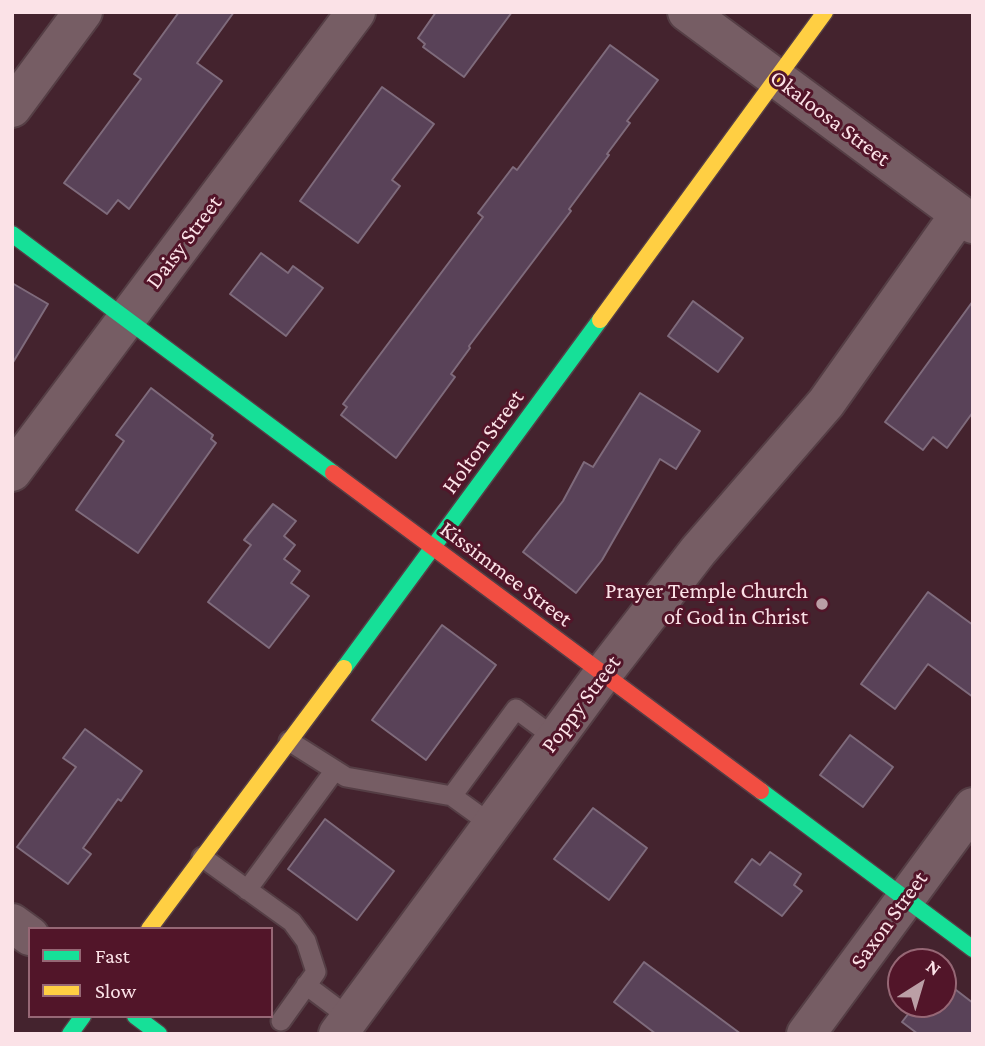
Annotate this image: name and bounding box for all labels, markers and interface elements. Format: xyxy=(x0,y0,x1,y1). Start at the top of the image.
street label: Okaloosa Street xyxy=(764,64,896,172)
street label: Daisy Street xyxy=(140,190,228,294)
street label: Holton Street xyxy=(436,385,530,499)
street label: Kissimmee Street xyxy=(434,515,578,633)
place label: Prayer Temple Church of God in Christ xyxy=(605,577,808,631)
marker: Prayer Temple Church of God in Christ xyxy=(814,596,830,612)
street label: Poppy Street xyxy=(535,650,627,758)
street label: Saxon Street xyxy=(844,866,934,974)
legend xyxy=(28,927,273,1018)
text: Fast xyxy=(95,944,130,968)
north arrow xyxy=(887,948,957,1018)
text: N xyxy=(922,955,945,980)
text: Slow xyxy=(95,979,136,1003)

